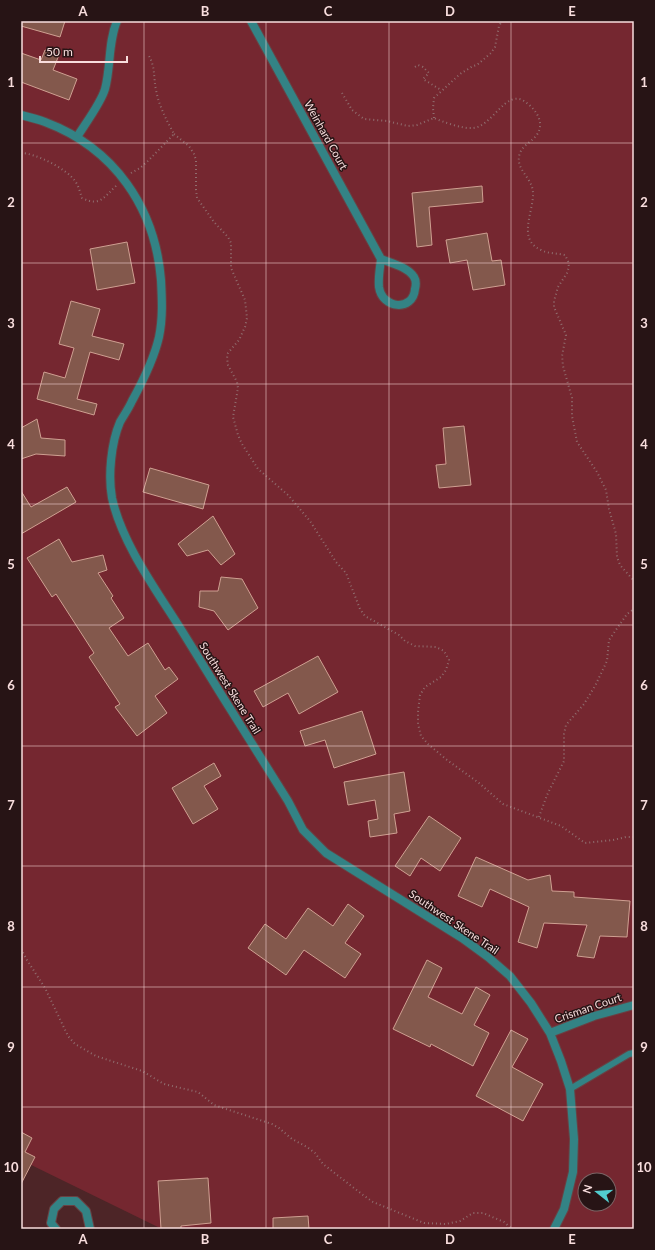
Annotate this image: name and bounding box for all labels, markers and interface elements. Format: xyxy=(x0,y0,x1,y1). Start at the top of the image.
text: A xyxy=(77,3,88,19)
text: B xyxy=(201,3,210,19)
text: C xyxy=(324,3,333,19)
text: D xyxy=(445,3,455,19)
text: E xyxy=(568,3,576,19)
scale bar xyxy=(40,38,127,64)
text: 50 m xyxy=(46,44,73,59)
text: 1 xyxy=(7,74,15,90)
text: 1 xyxy=(640,74,648,90)
street label: Weinhard Court xyxy=(302,98,351,172)
text: 2 xyxy=(7,194,15,210)
text: 2 xyxy=(640,194,648,210)
text: 3 xyxy=(7,315,15,331)
text: 3 xyxy=(640,315,648,331)
text: 4 xyxy=(7,436,15,452)
text: 4 xyxy=(640,436,648,452)
text: 5 xyxy=(7,556,15,572)
text: 5 xyxy=(640,556,648,572)
street label: Southwest Skene Trail xyxy=(197,640,264,736)
text: 6 xyxy=(7,677,15,693)
text: 6 xyxy=(640,677,648,693)
text: 7 xyxy=(7,797,15,813)
text: 7 xyxy=(640,797,648,813)
street label: Southwest Skene Trail xyxy=(407,887,502,956)
text: 8 xyxy=(7,918,15,934)
text: 8 xyxy=(640,918,648,934)
street label: Crisman Court xyxy=(553,990,623,1025)
text: 9 xyxy=(7,1039,15,1055)
text: 9 xyxy=(640,1039,648,1055)
text: 10 xyxy=(3,1159,19,1175)
text: 10 xyxy=(636,1159,652,1175)
north arrow xyxy=(577,1172,617,1212)
text: N xyxy=(580,1183,594,1195)
text: A xyxy=(77,1231,88,1247)
text: B xyxy=(201,1231,210,1247)
text: C xyxy=(324,1231,333,1247)
text: D xyxy=(445,1231,455,1247)
text: E xyxy=(568,1231,576,1247)

